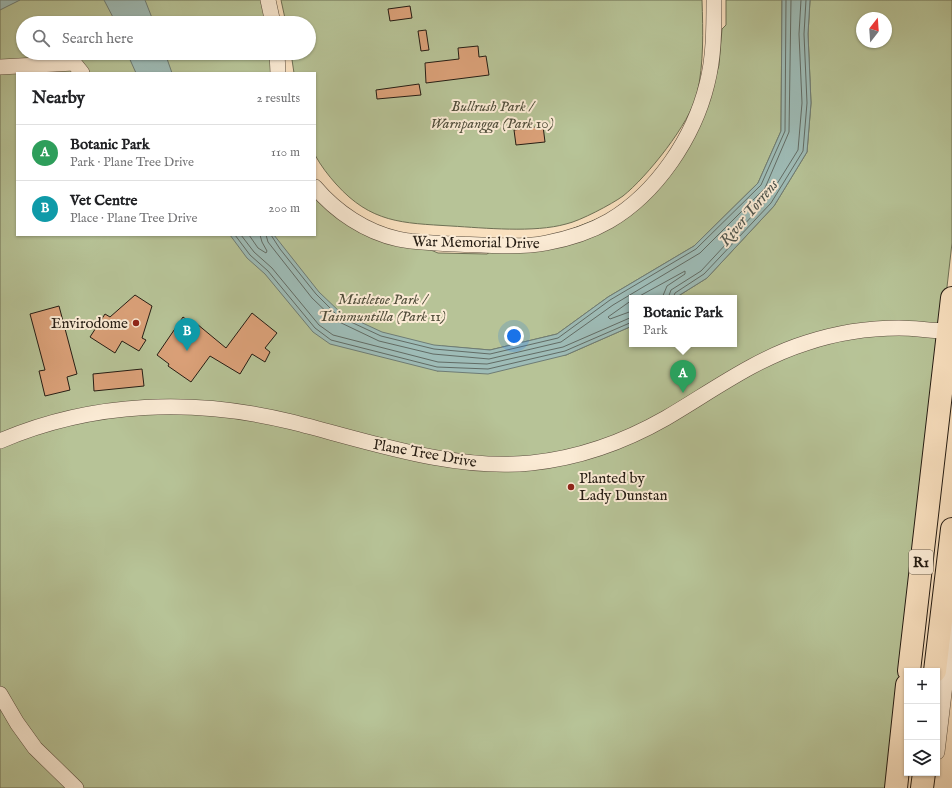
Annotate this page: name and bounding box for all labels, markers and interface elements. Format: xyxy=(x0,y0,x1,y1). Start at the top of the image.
north arrow xyxy=(856,12,892,48)
search box xyxy=(16,16,316,60)
icon: search xyxy=(30,27,52,49)
text: Search here xyxy=(62,29,133,48)
text: Nearby xyxy=(32,88,85,109)
text: 2 results xyxy=(256,90,300,107)
park label: Bullrush Park / Warnpangga (Park 10) xyxy=(430,97,554,134)
text: Botanic Park xyxy=(70,135,150,154)
text: A xyxy=(41,144,49,161)
text: 110 m xyxy=(271,144,300,161)
text: Park · Plane Tree Drive xyxy=(70,154,194,171)
water label: River Torrens xyxy=(716,175,784,251)
text: Vet Centre xyxy=(70,191,137,210)
text: B xyxy=(41,200,49,217)
text: 200 m xyxy=(268,200,300,217)
text: Place · Plane Tree Drive xyxy=(70,210,198,227)
street label: War Memorial Drive xyxy=(412,232,540,253)
park label: Mistletoe Park / Tainmuntilla (Park 11) xyxy=(318,290,446,326)
popup xyxy=(629,295,737,347)
text: Botanic Park xyxy=(643,303,723,322)
place label: Envirodome xyxy=(51,314,128,333)
marker: Envirodome xyxy=(131,318,141,328)
pin: B xyxy=(174,318,200,351)
text: Park xyxy=(643,322,668,339)
your location xyxy=(504,326,524,346)
pin: A xyxy=(670,360,696,393)
street label: Plane Tree Drive xyxy=(372,435,478,472)
place label: Planted by Lady Dunstan xyxy=(579,469,667,505)
marker: Planted by Lady Dunstan xyxy=(566,482,576,492)
road number: R1 xyxy=(909,550,933,574)
map controls xyxy=(904,668,940,776)
button: + xyxy=(904,668,940,704)
button: − xyxy=(904,704,940,740)
button: layers xyxy=(904,740,940,776)

